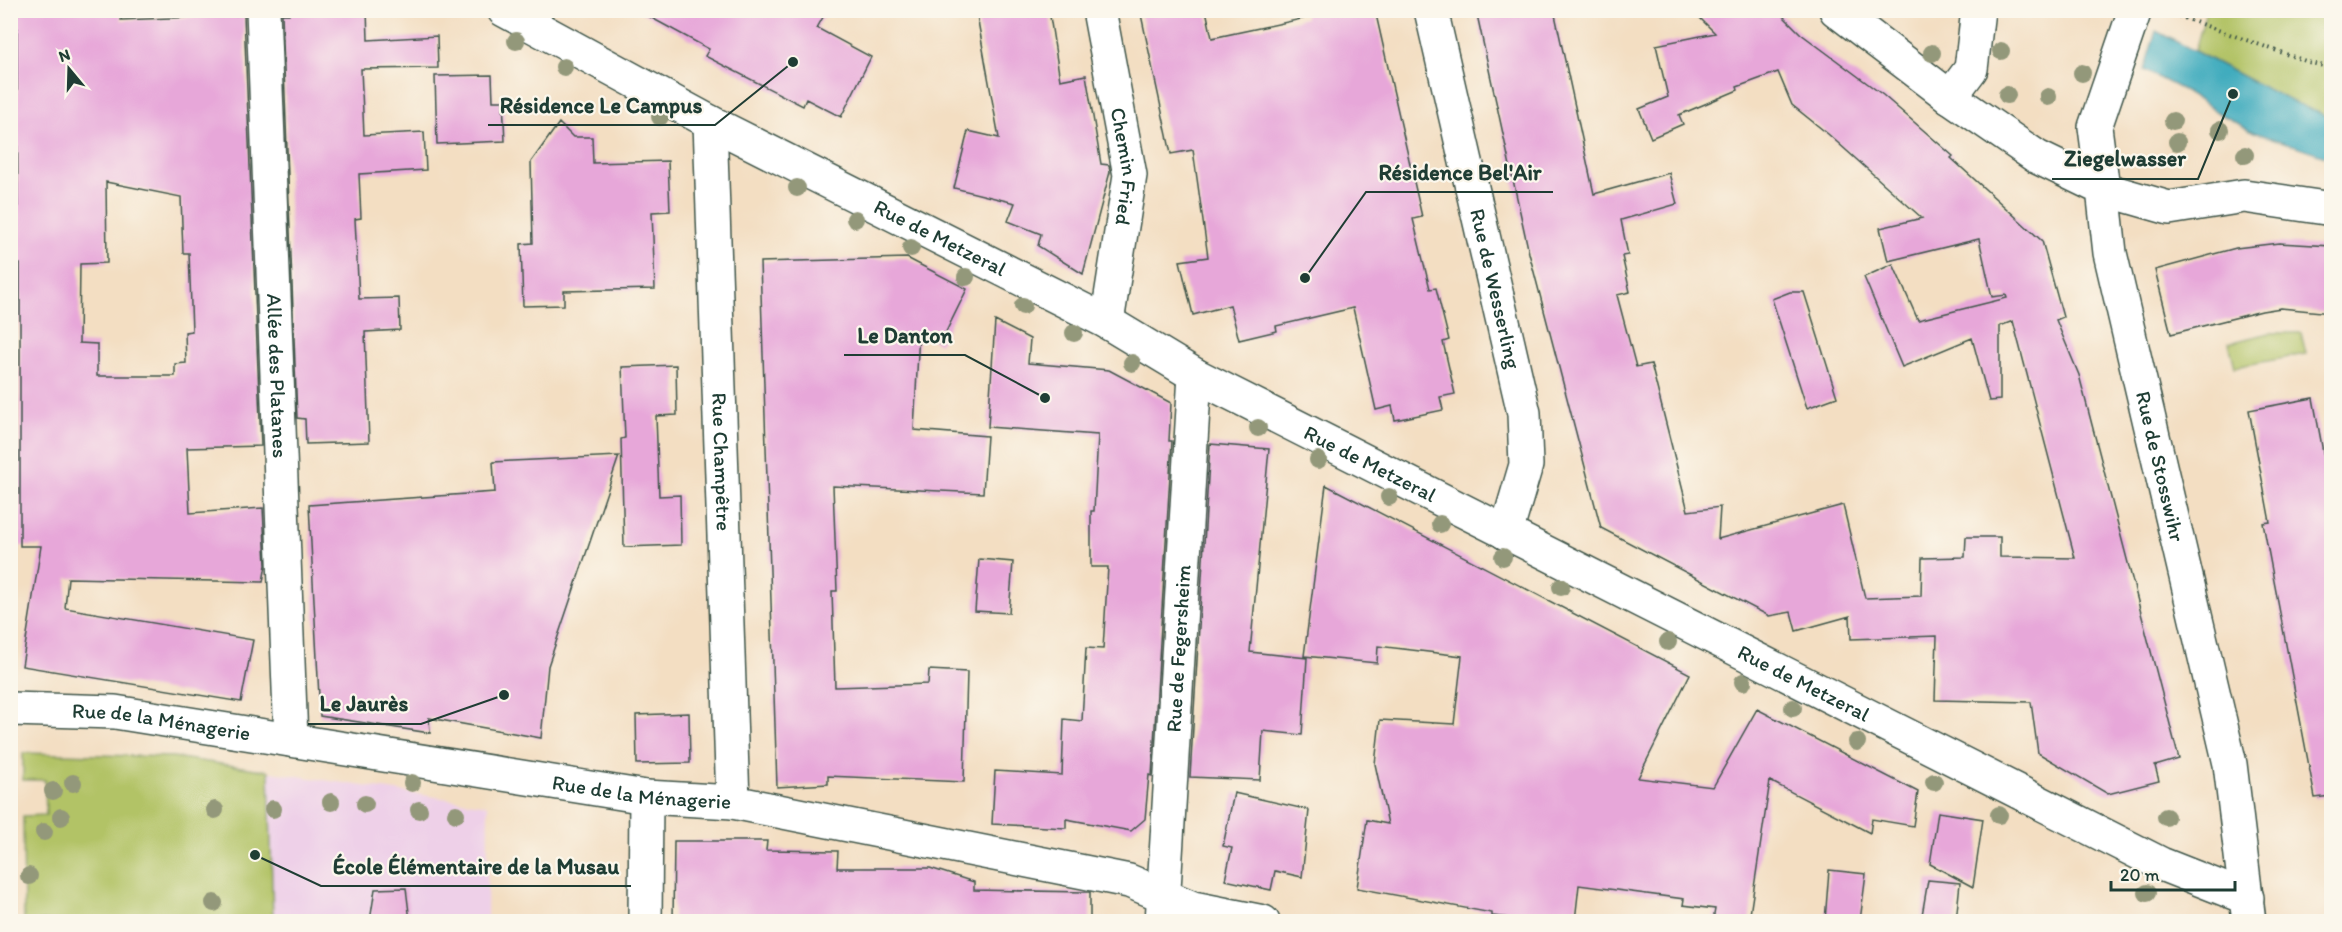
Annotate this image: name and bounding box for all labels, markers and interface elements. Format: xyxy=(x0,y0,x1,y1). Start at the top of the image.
north arrow xyxy=(39,39,99,99)
text: N xyxy=(56,45,72,66)
callout: Résidence Le Campus xyxy=(488,85,715,125)
text: Résidence Le Campus xyxy=(500,92,702,119)
street label: Chemin Fried xyxy=(1106,105,1143,227)
callout: Ziegelwasser xyxy=(2052,139,2198,179)
text: Ziegelwasser xyxy=(2064,145,2187,172)
callout: Résidence Bel'Air xyxy=(1366,152,1553,192)
text: Résidence Bel'Air xyxy=(1378,159,1543,186)
street label: Rue de Metzeral xyxy=(870,194,1011,281)
street label: Rue de Wesserling xyxy=(1465,206,1526,371)
street label: Allée des Platanes xyxy=(262,293,293,458)
callout: Le Danton xyxy=(844,315,965,355)
text: Le Danton xyxy=(857,322,953,349)
street label: Rue de Stosswihr xyxy=(2131,388,2191,545)
street label: Rue Champêtre xyxy=(707,392,737,532)
street label: Rue de Metzeral xyxy=(1300,419,1441,507)
street label: Rue de Fegersheim xyxy=(1160,564,1196,733)
street label: Rue de Metzeral xyxy=(1734,639,1874,727)
callout: Le Jaurès xyxy=(308,684,421,724)
text: Le Jaurès xyxy=(320,690,409,717)
street label: Rue de la Ménagerie xyxy=(72,698,252,746)
street label: Rue de la Ménagerie xyxy=(550,769,732,814)
callout: École Élémentaire de la Musau xyxy=(321,846,631,886)
text: École Élémentaire de la Musau xyxy=(333,853,619,880)
scale bar xyxy=(2111,854,2236,892)
text: 20 m xyxy=(2120,864,2160,886)

